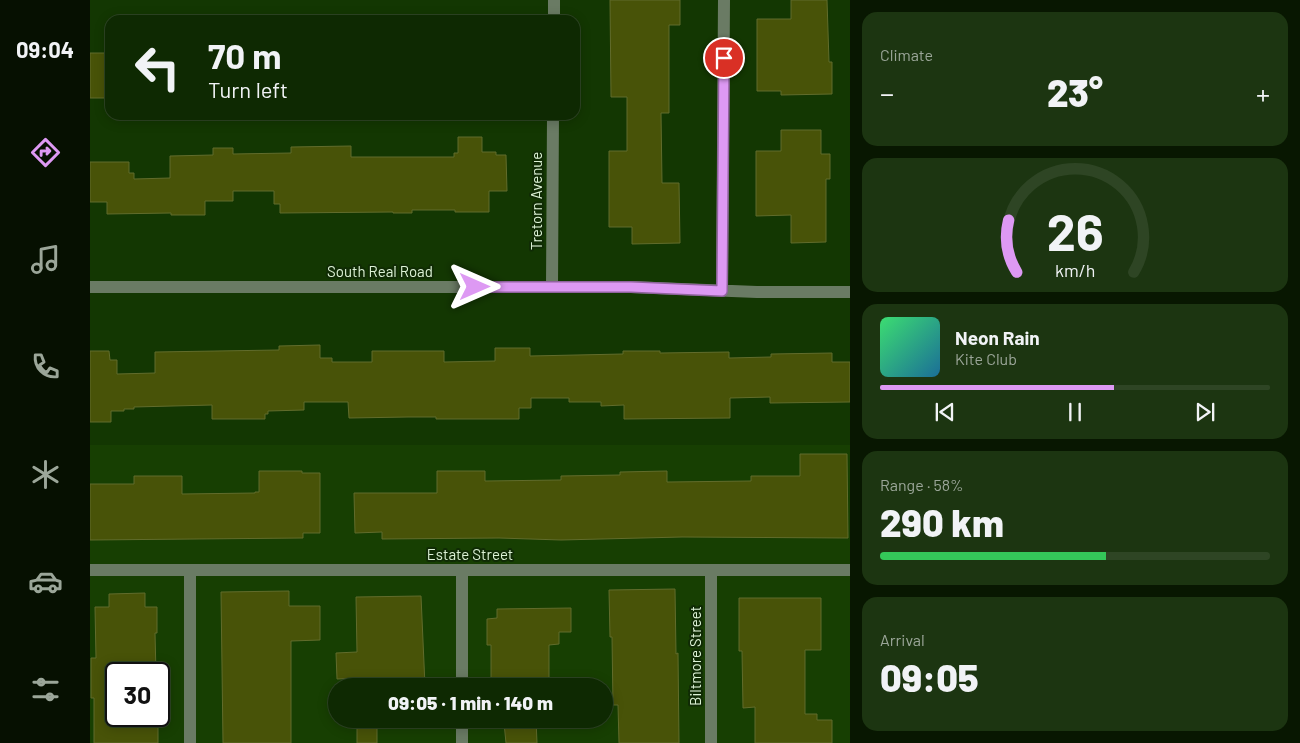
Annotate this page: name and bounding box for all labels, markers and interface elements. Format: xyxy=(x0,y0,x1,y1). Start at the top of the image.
text: 70 m xyxy=(208,34,282,76)
icon: left xyxy=(125,35,190,100)
text: 09:04 xyxy=(16,36,74,62)
pin xyxy=(703,37,745,79)
icon: arrive xyxy=(710,44,738,72)
text: Climate xyxy=(880,45,933,64)
text: 23° xyxy=(1047,69,1103,115)
text: Turn left xyxy=(208,76,288,102)
text: − xyxy=(880,76,894,110)
text: + xyxy=(1256,76,1270,110)
icon: directions xyxy=(28,135,63,170)
street label: Tretorn Avenue xyxy=(527,152,545,250)
text: 26 xyxy=(1046,199,1104,261)
icon: music xyxy=(28,242,63,277)
text: km/h xyxy=(1055,259,1095,281)
position arrow xyxy=(448,260,500,312)
street label: South Real Road xyxy=(327,262,433,280)
text: Neon Rain xyxy=(955,326,1040,349)
icon: phone xyxy=(28,349,63,384)
text: Kite Club xyxy=(955,349,1017,368)
icon: previous xyxy=(931,398,959,426)
icon: pause xyxy=(1061,398,1089,426)
icon: next xyxy=(1191,398,1219,426)
icon: climate xyxy=(28,457,63,492)
text: Range · 58% xyxy=(880,475,964,494)
text: 290 km xyxy=(880,499,1004,545)
street label: Estate Street xyxy=(427,545,513,563)
icon: car xyxy=(28,564,63,599)
street label: Biltmore Street xyxy=(686,606,704,706)
text: Arrival xyxy=(880,630,925,649)
text: 09:05 xyxy=(880,654,979,700)
speed limit sign: 30 xyxy=(105,662,170,727)
icon: filters xyxy=(28,672,63,707)
text: 09:05 · 1 min · 140 m xyxy=(388,691,553,714)

